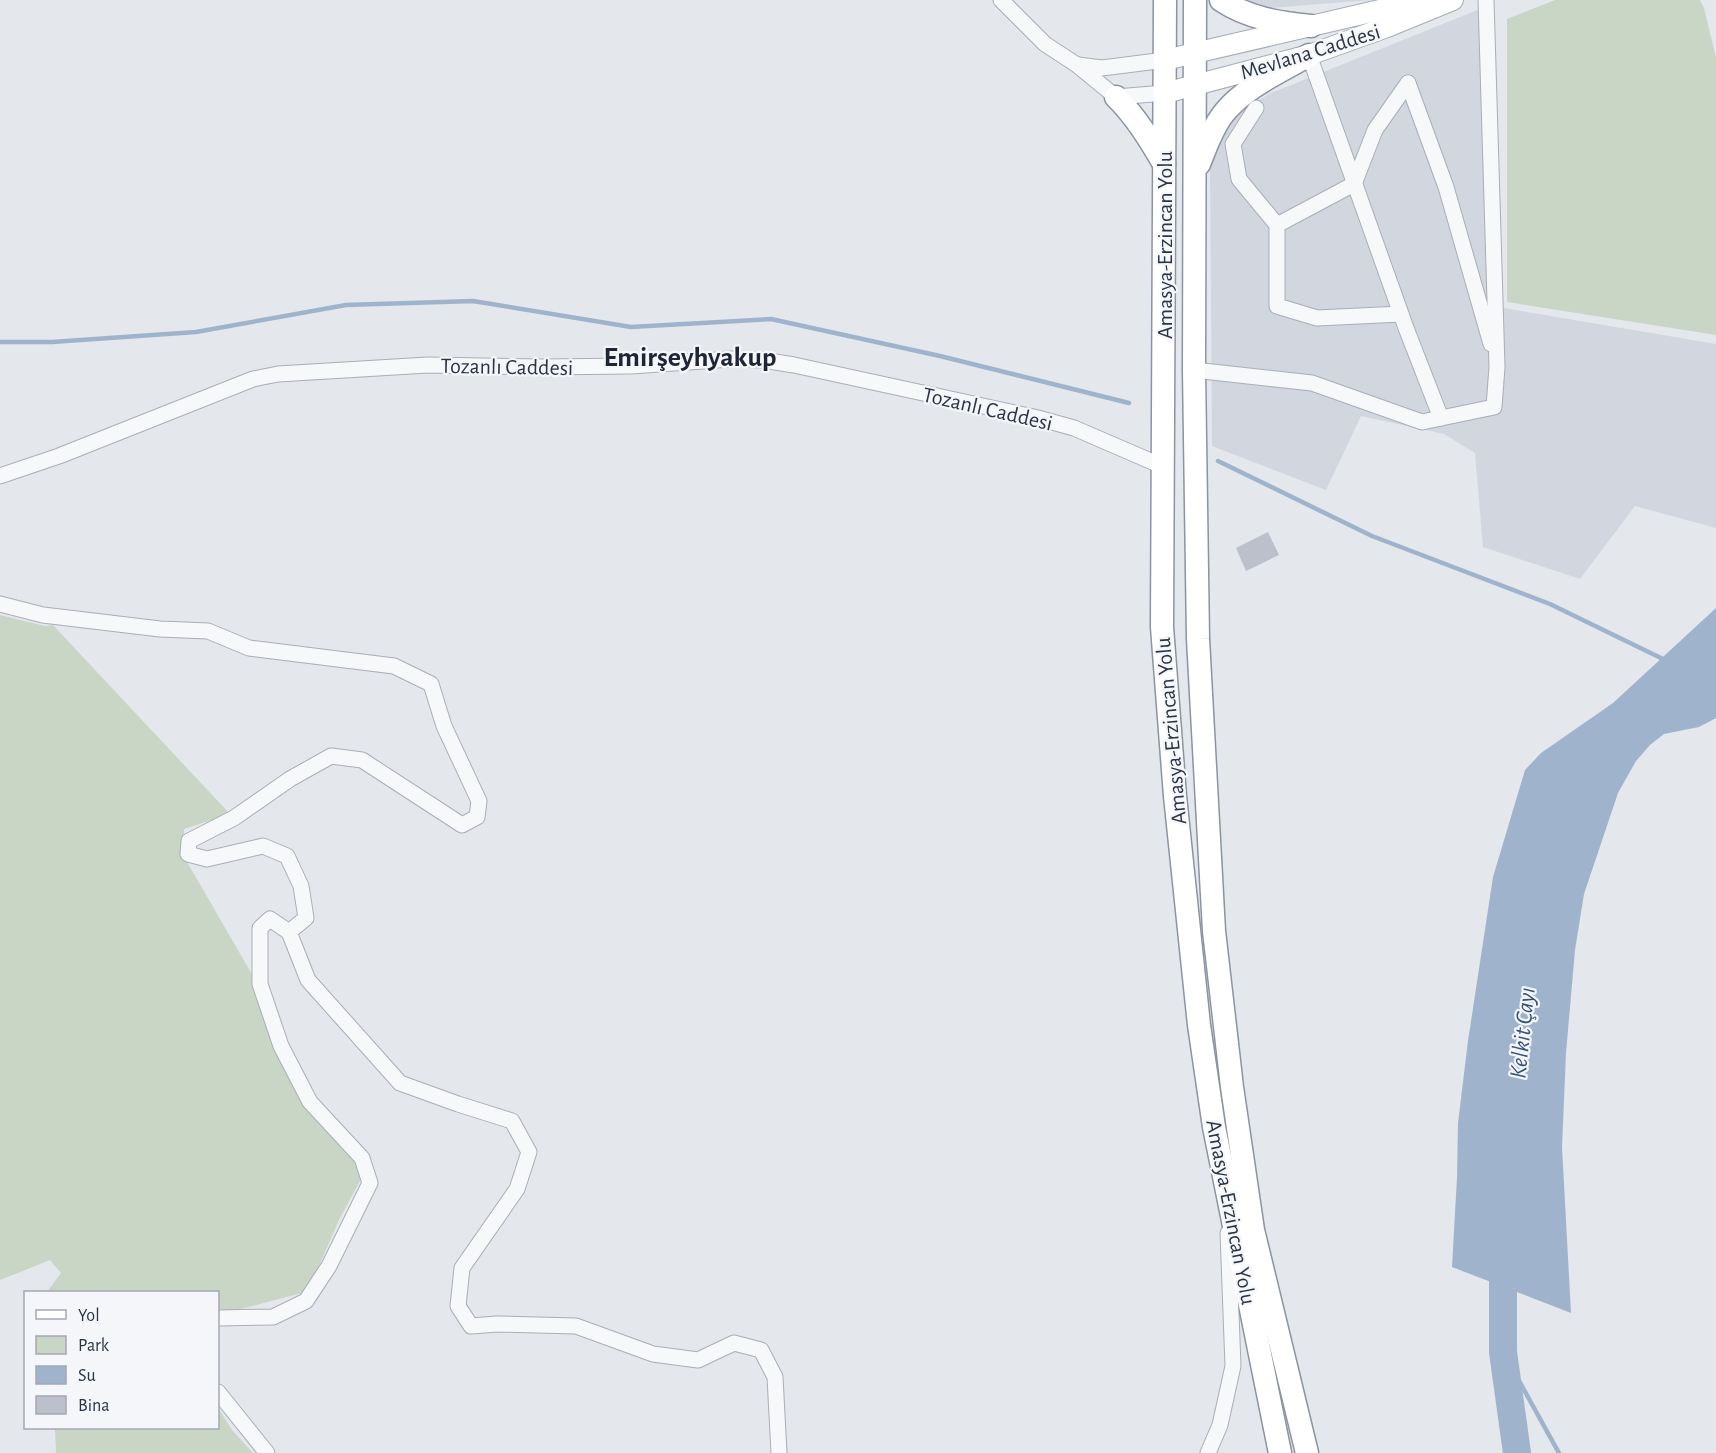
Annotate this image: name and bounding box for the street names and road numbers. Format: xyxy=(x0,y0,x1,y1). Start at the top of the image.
street label: Mevlana Caddesi xyxy=(1238,20,1383,84)
street label: Amasya-Erzincan Yolu xyxy=(1154,151,1176,339)
street label: Tozanlı Caddesi xyxy=(441,355,573,379)
street label: Tozanlı Caddesi xyxy=(921,383,1055,435)
street label: Amasya-Erzincan Yolu xyxy=(1152,636,1190,825)
street label: Amasya-Erzincan Yolu xyxy=(1202,1118,1260,1306)

